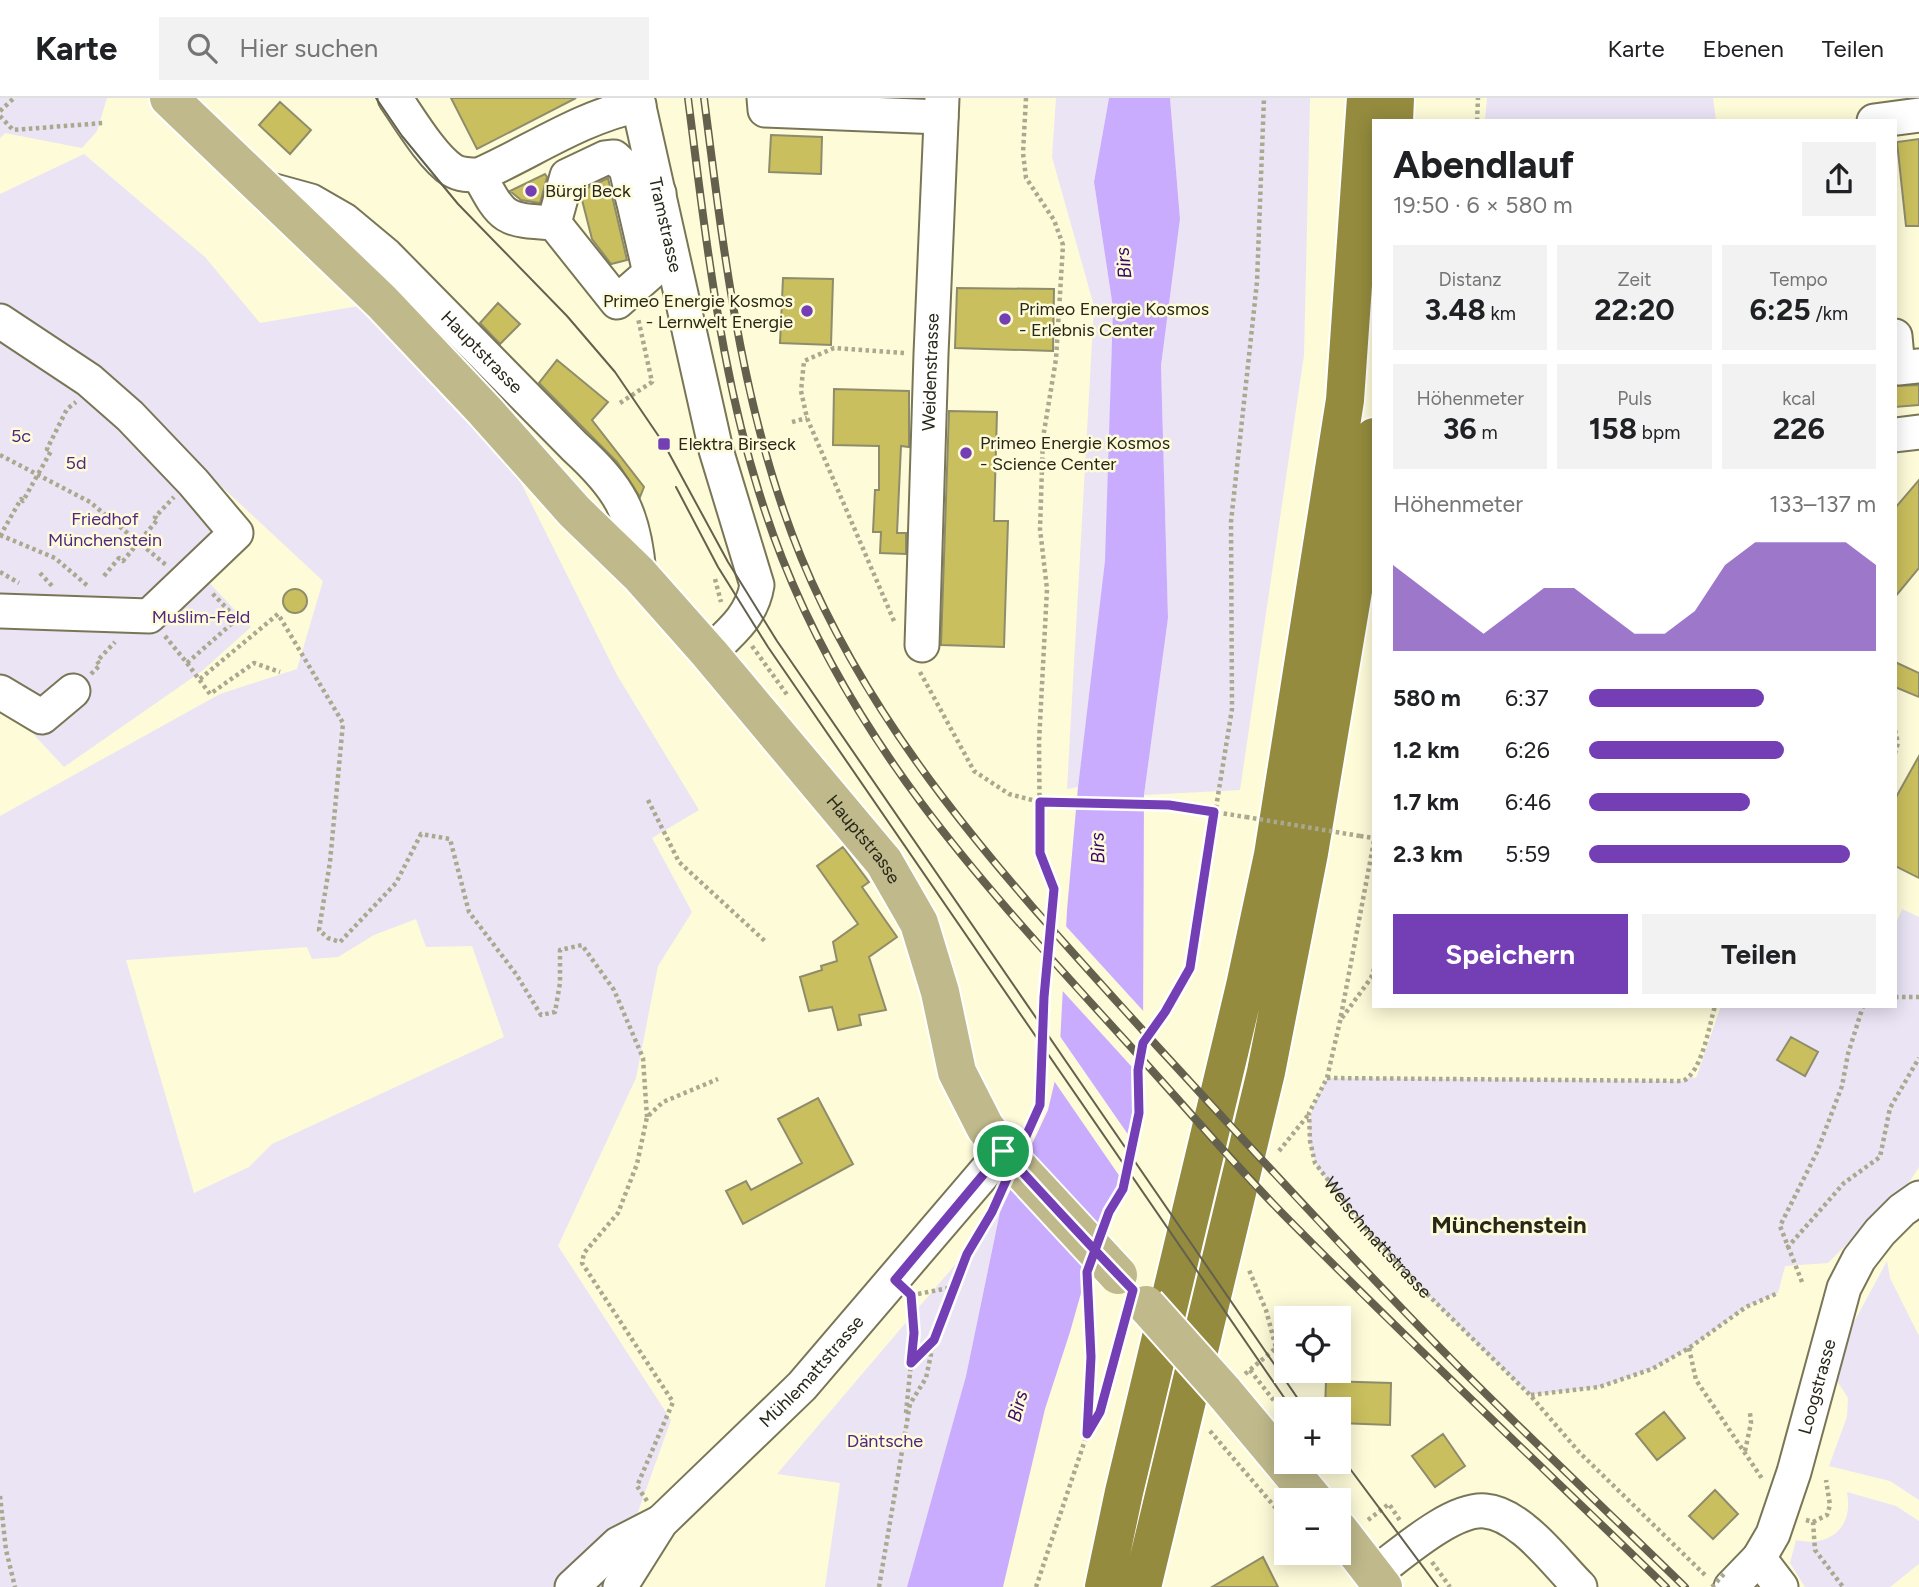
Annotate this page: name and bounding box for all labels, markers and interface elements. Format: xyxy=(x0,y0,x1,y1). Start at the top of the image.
search box xyxy=(159,17,649,80)
text: Karte xyxy=(35,29,117,68)
icon: search xyxy=(183,29,221,67)
text: Hier suchen xyxy=(239,32,378,64)
text: Karte xyxy=(1608,34,1665,63)
text: Ebenen xyxy=(1703,34,1784,63)
text: Teilen xyxy=(1822,34,1884,63)
text: Abendlauf xyxy=(1393,142,1574,188)
button: share xyxy=(1802,142,1876,216)
street label: Tramstrasse xyxy=(644,175,687,275)
place label: Bürgi Beck xyxy=(545,180,631,202)
marker: Bürgi Beck xyxy=(523,183,539,199)
text: 19:50 · 6 × 580 m xyxy=(1393,191,1573,219)
water label: Birs xyxy=(1110,246,1137,280)
text: Distanz xyxy=(1439,268,1502,291)
text: Zeit xyxy=(1617,268,1652,291)
text: Tempo xyxy=(1770,268,1828,291)
place label: Primeo Energie Kosmos - Lernwelt Energie xyxy=(603,290,793,333)
text: 3.48 xyxy=(1424,291,1486,328)
text: 22:20 xyxy=(1594,291,1675,328)
text: 6:25 xyxy=(1749,291,1811,328)
place label: Primeo Energie Kosmos - Erlebnis Center xyxy=(1019,298,1209,341)
text: km xyxy=(1486,302,1516,325)
text: /km xyxy=(1811,302,1848,325)
marker: Primeo Energie Kosmos - Lernwelt Energie xyxy=(799,303,815,319)
street label: Hauptstrasse xyxy=(436,306,527,398)
marker: Primeo Energie Kosmos - Erlebnis Center xyxy=(997,311,1013,327)
street label: Weidenstrasse xyxy=(918,312,944,431)
text: Höhenmeter xyxy=(1416,387,1524,410)
text: Puls xyxy=(1617,387,1652,410)
text: kcal xyxy=(1782,387,1815,410)
text: 36 xyxy=(1443,410,1477,447)
text: 158 xyxy=(1589,410,1637,447)
text: 226 xyxy=(1773,410,1825,447)
text: m xyxy=(1477,421,1498,444)
text: bpm xyxy=(1637,421,1680,444)
park label: 5c xyxy=(11,425,31,447)
place label: Primeo Energie Kosmos - Science Center xyxy=(980,432,1170,475)
place label: Elektra Birseck xyxy=(678,433,796,455)
marker: Elektra Birseck xyxy=(656,436,672,452)
marker: Primeo Energie Kosmos - Science Center xyxy=(958,445,974,461)
park label: 5d xyxy=(66,452,86,474)
text: Höhenmeter xyxy=(1393,490,1523,518)
text: 133–137 m xyxy=(1769,490,1876,518)
park label: Friedhof Münchenstein xyxy=(48,508,162,551)
park label: Muslim-Feld xyxy=(152,606,250,628)
text: 580 m xyxy=(1393,684,1461,712)
text: 6:37 xyxy=(1505,684,1549,712)
text: 1.2 km xyxy=(1393,736,1460,764)
text: 6:26 xyxy=(1505,736,1550,764)
text: 1.7 km xyxy=(1393,788,1459,816)
text: 6:46 xyxy=(1505,788,1551,816)
street label: Hauptstrasse xyxy=(822,790,905,888)
water label: Birs xyxy=(1085,832,1110,864)
text: 2.3 km xyxy=(1393,840,1463,868)
text: 5:59 xyxy=(1505,840,1550,868)
button: Speichern xyxy=(1393,914,1628,994)
button: Teilen xyxy=(1642,914,1876,994)
pin xyxy=(973,1121,1033,1181)
icon: arrive xyxy=(984,1132,1022,1170)
street label: Welschmattstrasse xyxy=(1319,1173,1436,1303)
district label: Münchenstein xyxy=(1431,1210,1587,1239)
map controls xyxy=(1274,1306,1351,1565)
button: locate xyxy=(1274,1306,1351,1383)
street label: Mühlemattstrasse xyxy=(755,1311,869,1432)
street label: Loogstrasse xyxy=(1794,1336,1841,1437)
water label: Birs xyxy=(1002,1388,1033,1424)
button: + xyxy=(1274,1397,1351,1474)
park label: Däntsche xyxy=(847,1430,923,1452)
button: − xyxy=(1274,1488,1351,1565)

